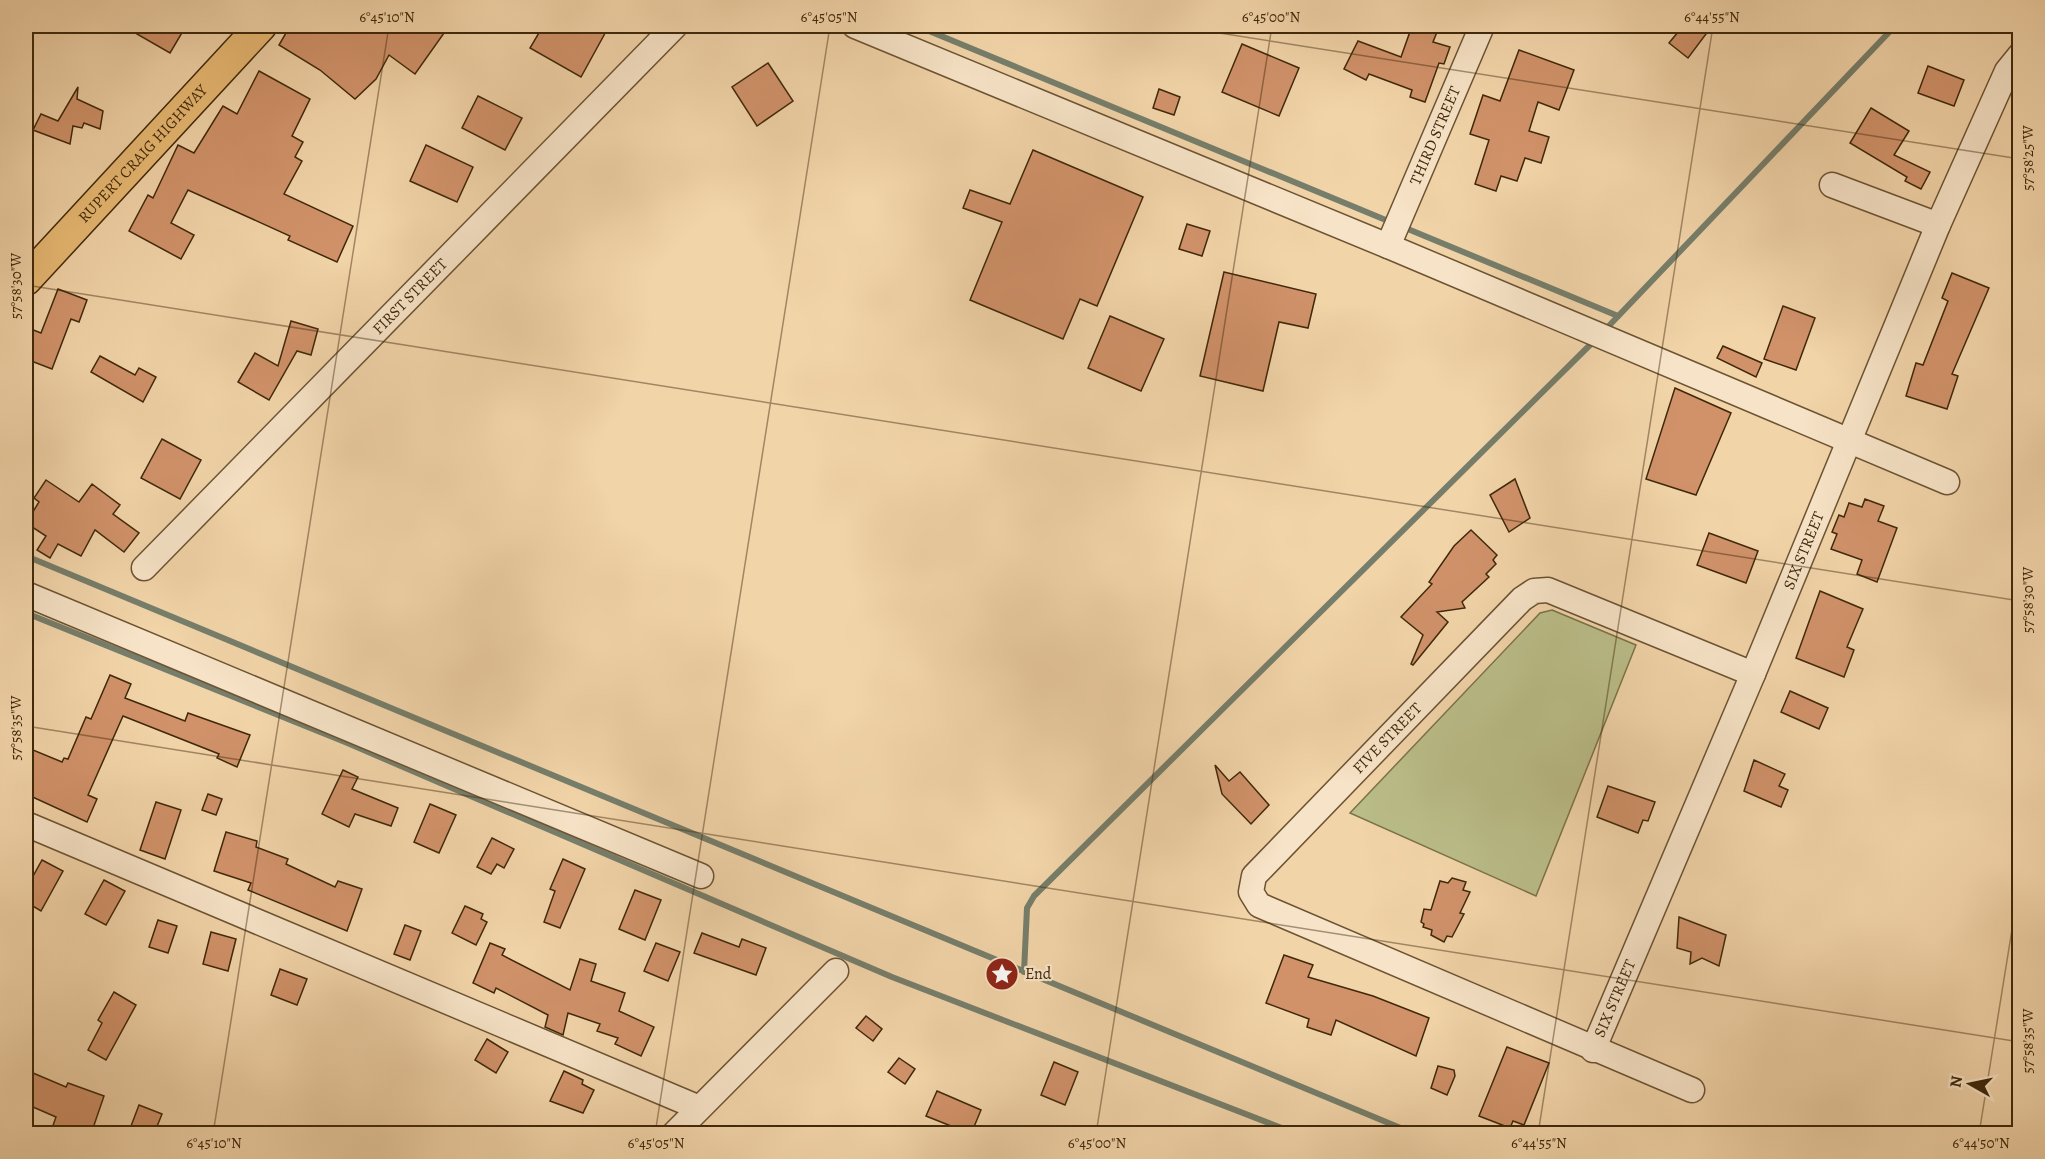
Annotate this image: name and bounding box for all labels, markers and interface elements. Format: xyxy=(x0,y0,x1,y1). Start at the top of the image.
text: 6°45'10"N xyxy=(359,7,415,27)
text: 6°45'05"N xyxy=(800,7,858,27)
text: 6°45'00"N xyxy=(1242,7,1301,27)
text: 6°44'55"N xyxy=(1684,7,1740,27)
street label: RUPERT CRAIG HIGHWAY xyxy=(73,79,213,228)
street label: THIRD STREET xyxy=(1404,83,1466,188)
text: 57°58'25"W xyxy=(2018,125,2038,191)
text: 57°58'30"W xyxy=(6,253,26,319)
street label: FIRST STREET xyxy=(367,253,453,340)
street label: SIX STREET xyxy=(1778,508,1830,593)
text: 57°58'30"W xyxy=(2018,567,2038,633)
text: 57°58'35"W xyxy=(6,696,26,760)
street label: FIVE STREET xyxy=(1348,698,1427,779)
place icon: End xyxy=(984,956,1020,992)
street label: SIX STREET xyxy=(1589,956,1641,1041)
place label: End xyxy=(1025,963,1052,985)
text: 57°58'35"W xyxy=(2018,1009,2038,1073)
north arrow xyxy=(1940,1054,2000,1114)
text: N xyxy=(1944,1074,1968,1089)
text: 6°45'10"N xyxy=(186,1133,242,1153)
text: 6°45'05"N xyxy=(627,1133,685,1153)
text: 6°45'00"N xyxy=(1068,1133,1127,1153)
text: 6°44'55"N xyxy=(1511,1133,1567,1153)
text: 6°44'50"N xyxy=(1952,1133,2010,1153)

